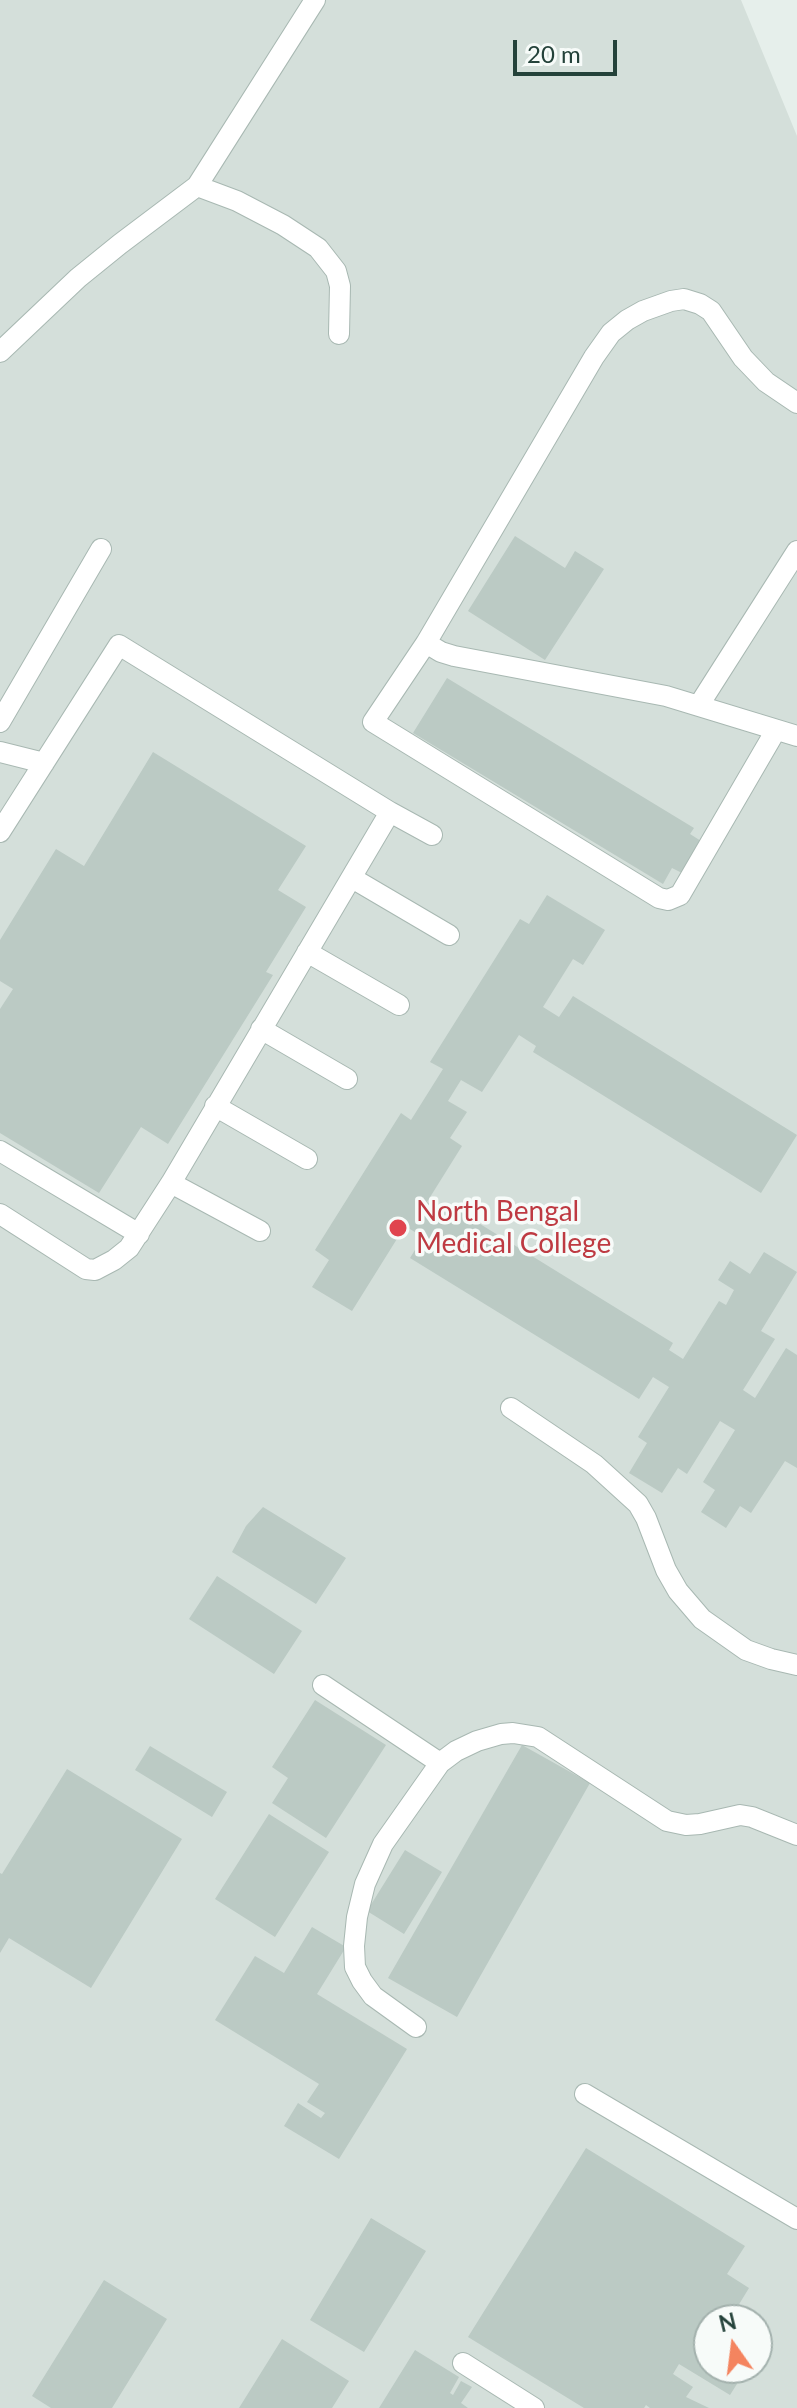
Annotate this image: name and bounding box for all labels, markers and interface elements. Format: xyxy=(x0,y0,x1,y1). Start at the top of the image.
scale bar xyxy=(517,24,621,74)
text: 20 m xyxy=(527,39,581,68)
place label: North Bengal Medical College xyxy=(416,1195,611,1261)
marker: North Bengal Medical College xyxy=(387,1217,409,1239)
north arrow xyxy=(693,2304,773,2384)
text: N xyxy=(716,2307,739,2337)

